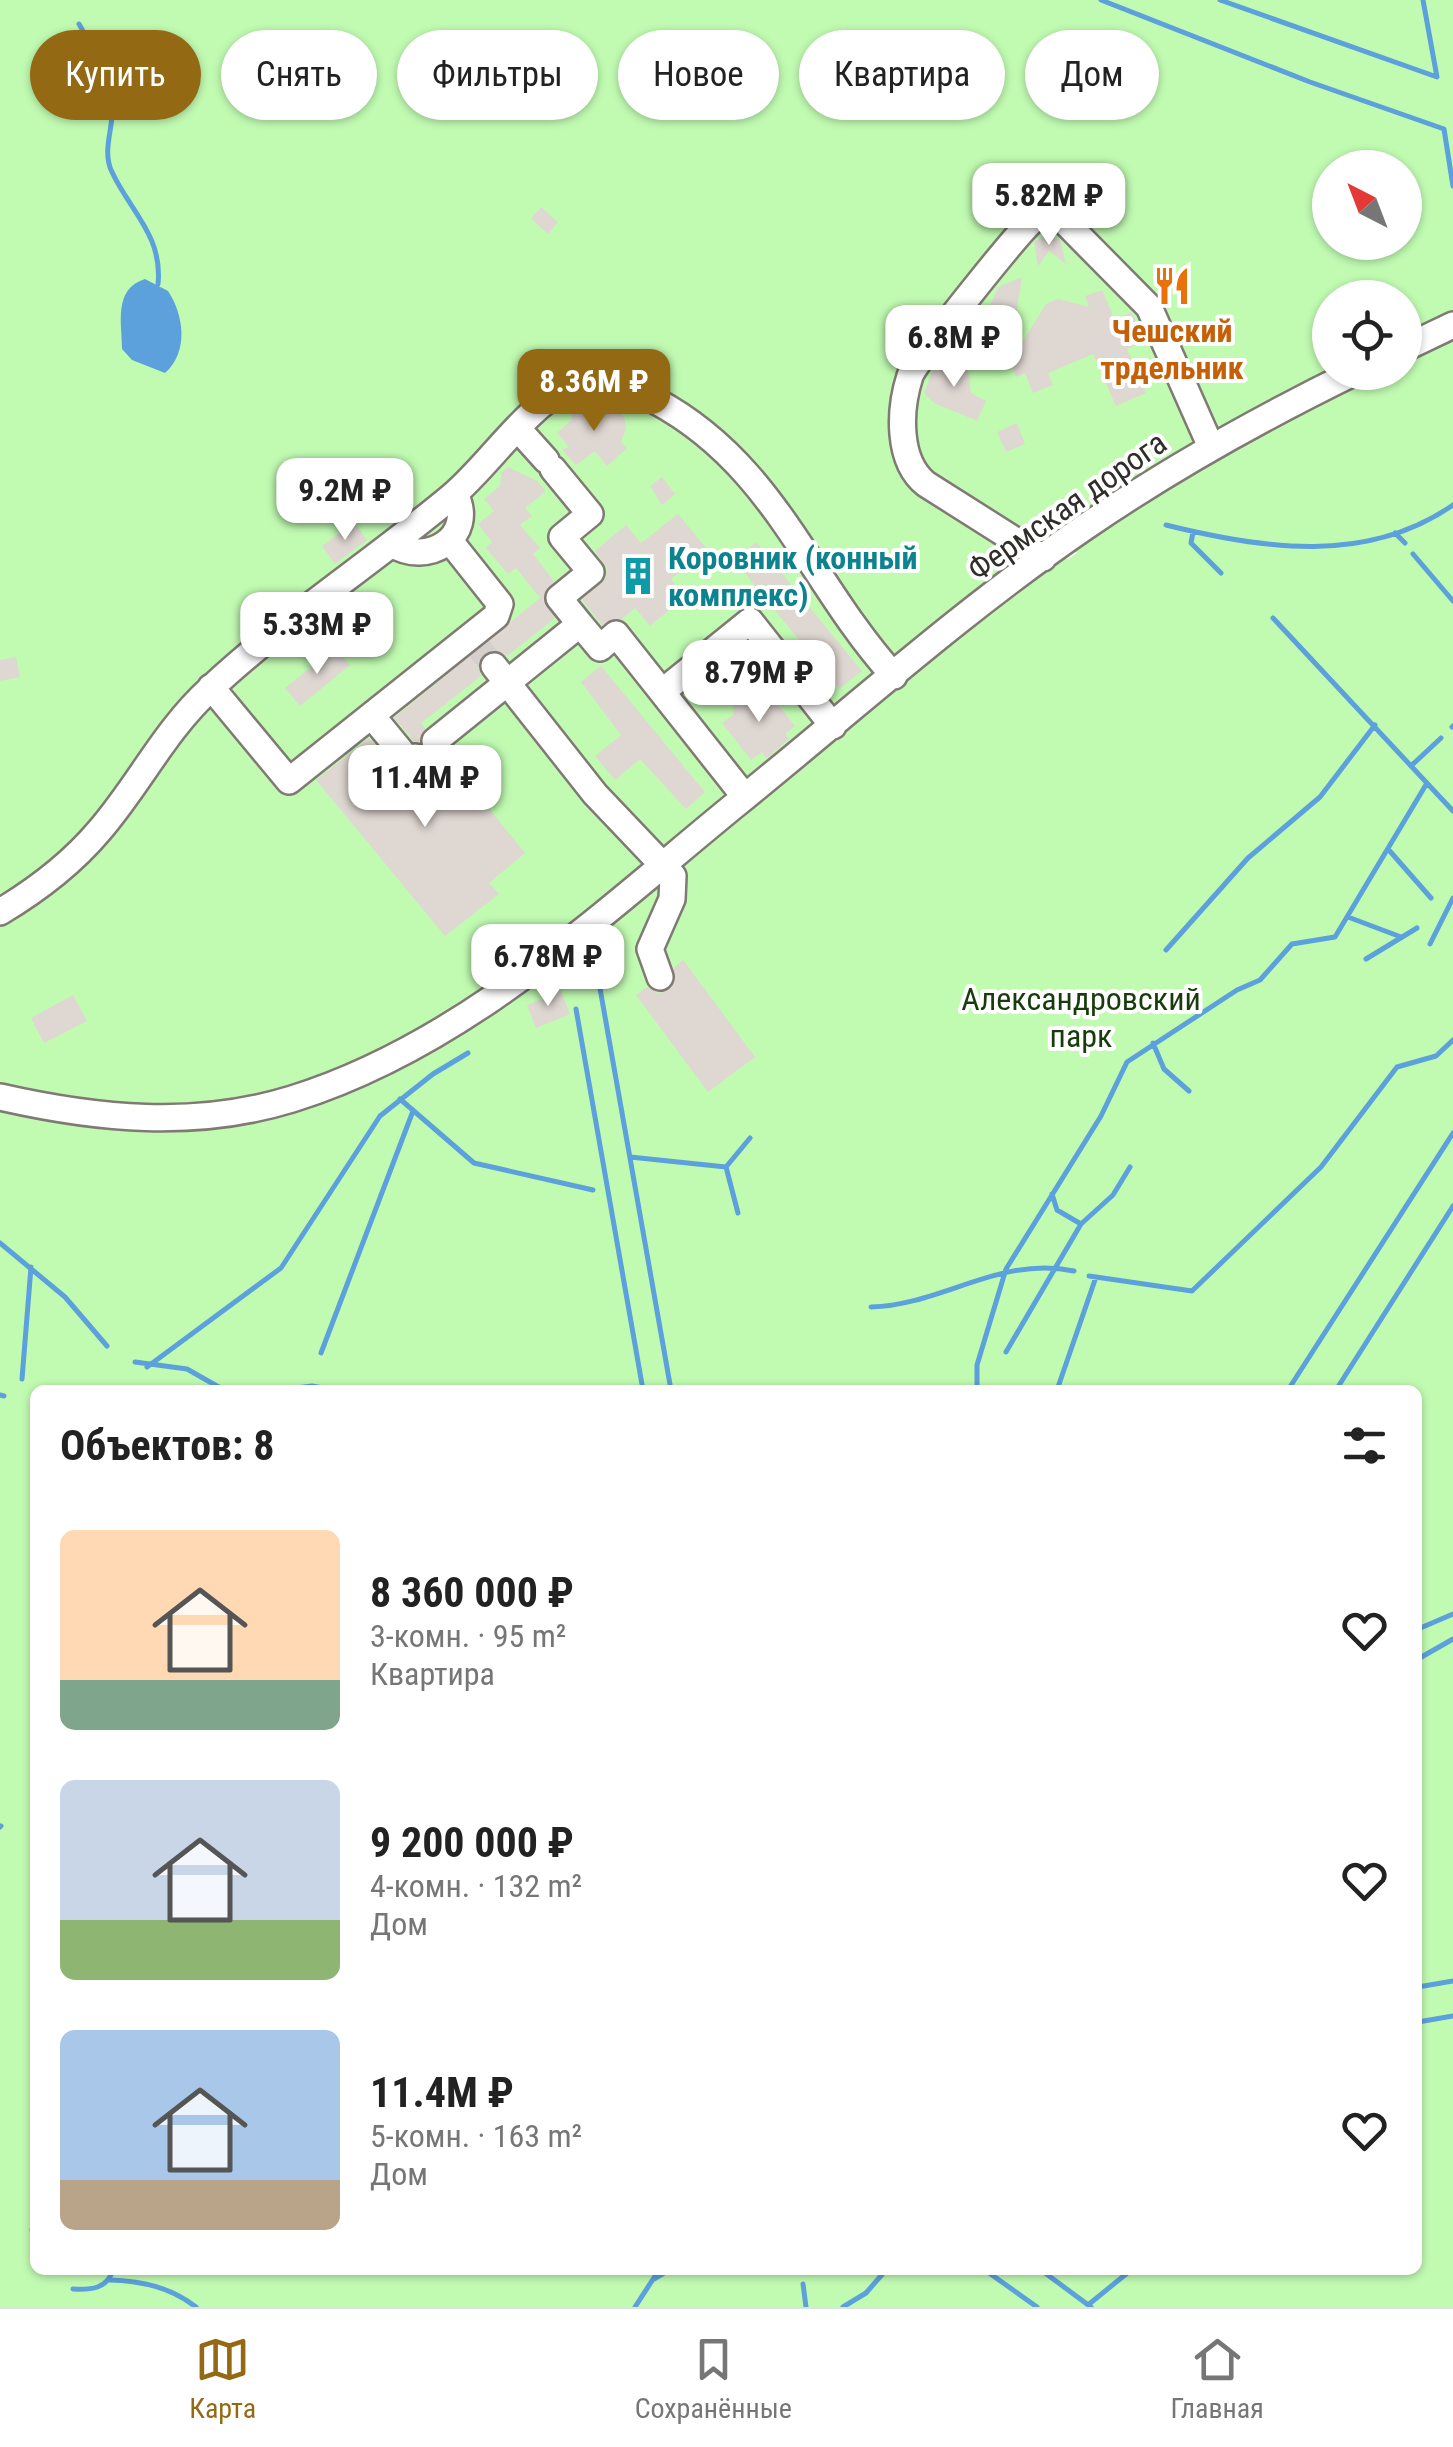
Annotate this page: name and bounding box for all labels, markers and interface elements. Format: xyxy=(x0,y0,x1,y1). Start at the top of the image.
chip: Купить xyxy=(30,30,201,120)
chip: Снять xyxy=(221,30,377,120)
chip: Фильтры xyxy=(397,30,598,120)
chip: Новое xyxy=(618,30,779,120)
chip: Квартира xyxy=(799,30,1005,120)
chip: Дом xyxy=(1025,30,1159,120)
north arrow xyxy=(1312,150,1422,260)
map controls xyxy=(1312,150,1422,390)
pin: 5.82M ₽ xyxy=(957,163,1141,248)
text: 5.82M ₽ xyxy=(994,176,1104,214)
restaurant icon: Чешский трдельник xyxy=(1151,265,1193,307)
button: locate xyxy=(1312,280,1422,390)
pin: 6.8M ₽ xyxy=(873,305,1035,390)
place label: Чешский трдельник xyxy=(1100,312,1244,387)
text: 6.8M ₽ xyxy=(907,318,1001,356)
pin: 8.36M ₽ xyxy=(502,349,686,434)
text: 8.36M ₽ xyxy=(539,362,649,400)
street label: Фермская дорога xyxy=(960,423,1174,589)
pin: 9.2M ₽ xyxy=(264,458,426,543)
text: 9.2M ₽ xyxy=(298,471,392,509)
place label: Коровник (конный комплекс) xyxy=(668,539,918,614)
building icon: Коровник (конный комплекс) xyxy=(617,555,659,597)
pin: 5.33M ₽ xyxy=(225,592,409,677)
text: 5.33M ₽ xyxy=(262,605,372,643)
pin: 8.79M ₽ xyxy=(667,640,851,725)
text: 8.79M ₽ xyxy=(704,653,814,691)
pin: 11.4M ₽ xyxy=(333,745,517,830)
text: 11.4M ₽ xyxy=(370,758,480,796)
pin: 6.78M ₽ xyxy=(456,924,640,1009)
text: 6.78M ₽ xyxy=(493,937,603,975)
park label: Александровский парк xyxy=(961,980,1201,1055)
icon: filters xyxy=(1337,1418,1392,1473)
text: Объектов: 8 xyxy=(60,1421,274,1470)
text: 8 360 000 ₽ xyxy=(370,1568,574,1617)
icon: home xyxy=(140,1570,260,1690)
icon: heart xyxy=(1337,1603,1392,1658)
text: 3-комн. · 95 m² xyxy=(370,1617,566,1655)
text: Квартира xyxy=(370,1655,495,1693)
text: 9 200 000 ₽ xyxy=(370,1818,574,1867)
icon: home xyxy=(140,1820,260,1940)
icon: heart xyxy=(1337,1853,1392,1908)
text: 4-комн. · 132 m² xyxy=(370,1867,582,1905)
text: Дом xyxy=(370,1905,428,1943)
text: 11.4M ₽ xyxy=(370,2068,514,2117)
icon: home xyxy=(140,2070,260,2190)
icon: heart xyxy=(1337,2103,1392,2158)
text: 5-комн. · 163 m² xyxy=(370,2117,582,2155)
text: Дом xyxy=(370,2155,428,2193)
tab: Карта xyxy=(189,2332,256,2425)
tab: Сохранённые xyxy=(635,2332,792,2425)
tab: Главная xyxy=(1170,2332,1264,2425)

